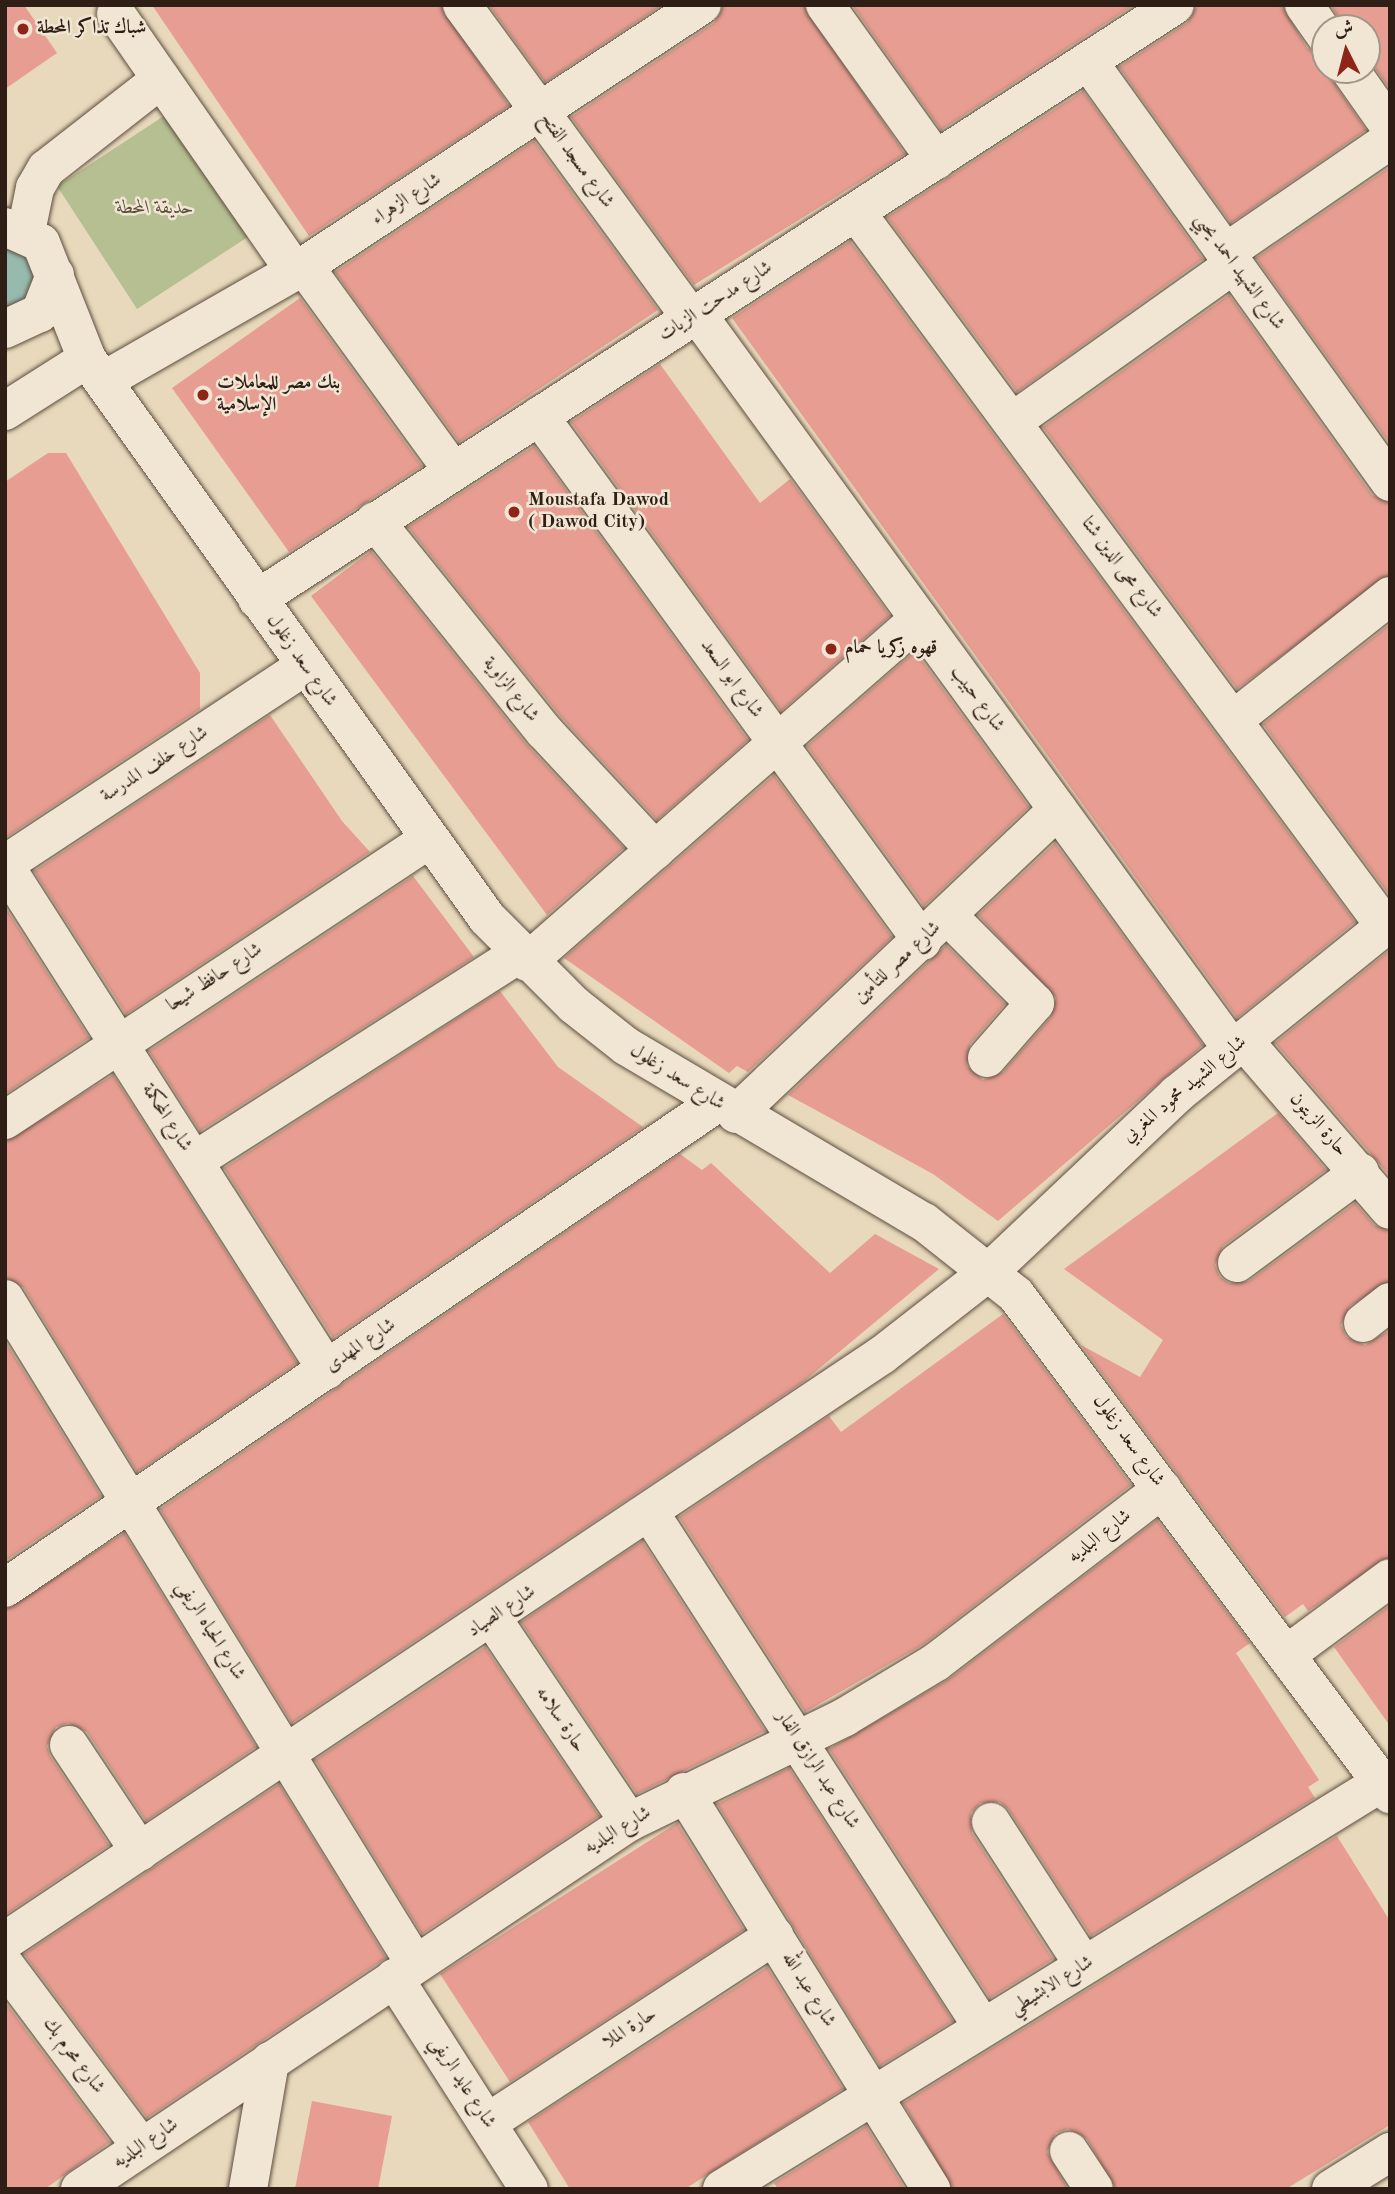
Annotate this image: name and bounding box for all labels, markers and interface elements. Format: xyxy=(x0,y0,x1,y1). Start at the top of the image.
north arrow xyxy=(1311,14,1381,84)
place label: شباك تذاكر المحطة xyxy=(37,18,146,40)
text: ش xyxy=(1334,19,1354,40)
marker: شباك تذاكر المحطة xyxy=(15,21,31,37)
street label: شارع مسجد الفتح xyxy=(534,109,618,213)
street label: شارع الزهراء xyxy=(368,169,446,231)
park label: حديقة المحطة xyxy=(116,198,194,220)
street label: شارع الشهيد احمد يحيي xyxy=(1189,209,1289,335)
street label: شارع مدحت الزيات xyxy=(655,257,777,347)
place label: بنك مصر للمعاملات الإسلامية xyxy=(217,373,340,417)
marker: بنك مصر للمعاملات الإسلامية xyxy=(195,387,211,403)
place label: Moustafa Dawod ( Dawod City) xyxy=(528,490,669,534)
marker: Moustafa Dawod ( Dawod City) xyxy=(506,504,522,520)
street label: شارع محى الدين شتا xyxy=(1076,513,1166,623)
street label: شارع سعد زغلول xyxy=(261,610,341,712)
street label: شارع ابو السعد xyxy=(695,635,767,723)
place label: قهوه زكريا حمام xyxy=(845,638,937,660)
marker: قهوه زكريا حمام xyxy=(823,641,839,657)
street label: شارع الزاوية xyxy=(477,653,543,727)
street label: شارع حبيب xyxy=(945,661,1009,737)
street label: شارع خلف المدرسة xyxy=(97,722,213,808)
street label: شارع مصر للتأمين xyxy=(850,917,946,1009)
street label: شارع حافظ شيحا xyxy=(163,939,267,1017)
street label: شارع الشهيد محمود المغربي xyxy=(1118,1032,1252,1148)
street label: شارع سعد زغلول xyxy=(625,1040,729,1116)
street label: شارع المحكمة xyxy=(136,1080,196,1156)
street label: حارة الزيتون xyxy=(1284,1088,1352,1162)
street label: شارع المهدى xyxy=(321,1314,401,1378)
street label: شارع سعد زغلول xyxy=(1087,1391,1169,1491)
street label: شارع البلديه xyxy=(1064,1505,1136,1569)
street label: شارع الحياه الريفي xyxy=(171,1577,249,1685)
street label: شارع الصياد xyxy=(464,1581,540,1643)
street label: حارة سلامه xyxy=(530,1683,590,1757)
street label: شارع عبد الرازق الفار xyxy=(770,1706,864,1834)
street label: شارع البلديه xyxy=(580,1802,656,1860)
street label: شارع عبد الله xyxy=(776,1948,840,2032)
street label: شارع الابشيطي xyxy=(1006,1951,1098,2021)
street label: حارة الملا xyxy=(599,2003,661,2055)
street label: شارع محرم بك xyxy=(37,2013,109,2099)
street label: شارع عايد الريفي xyxy=(424,2033,500,2133)
street label: شارع البلديه xyxy=(109,2114,183,2174)

